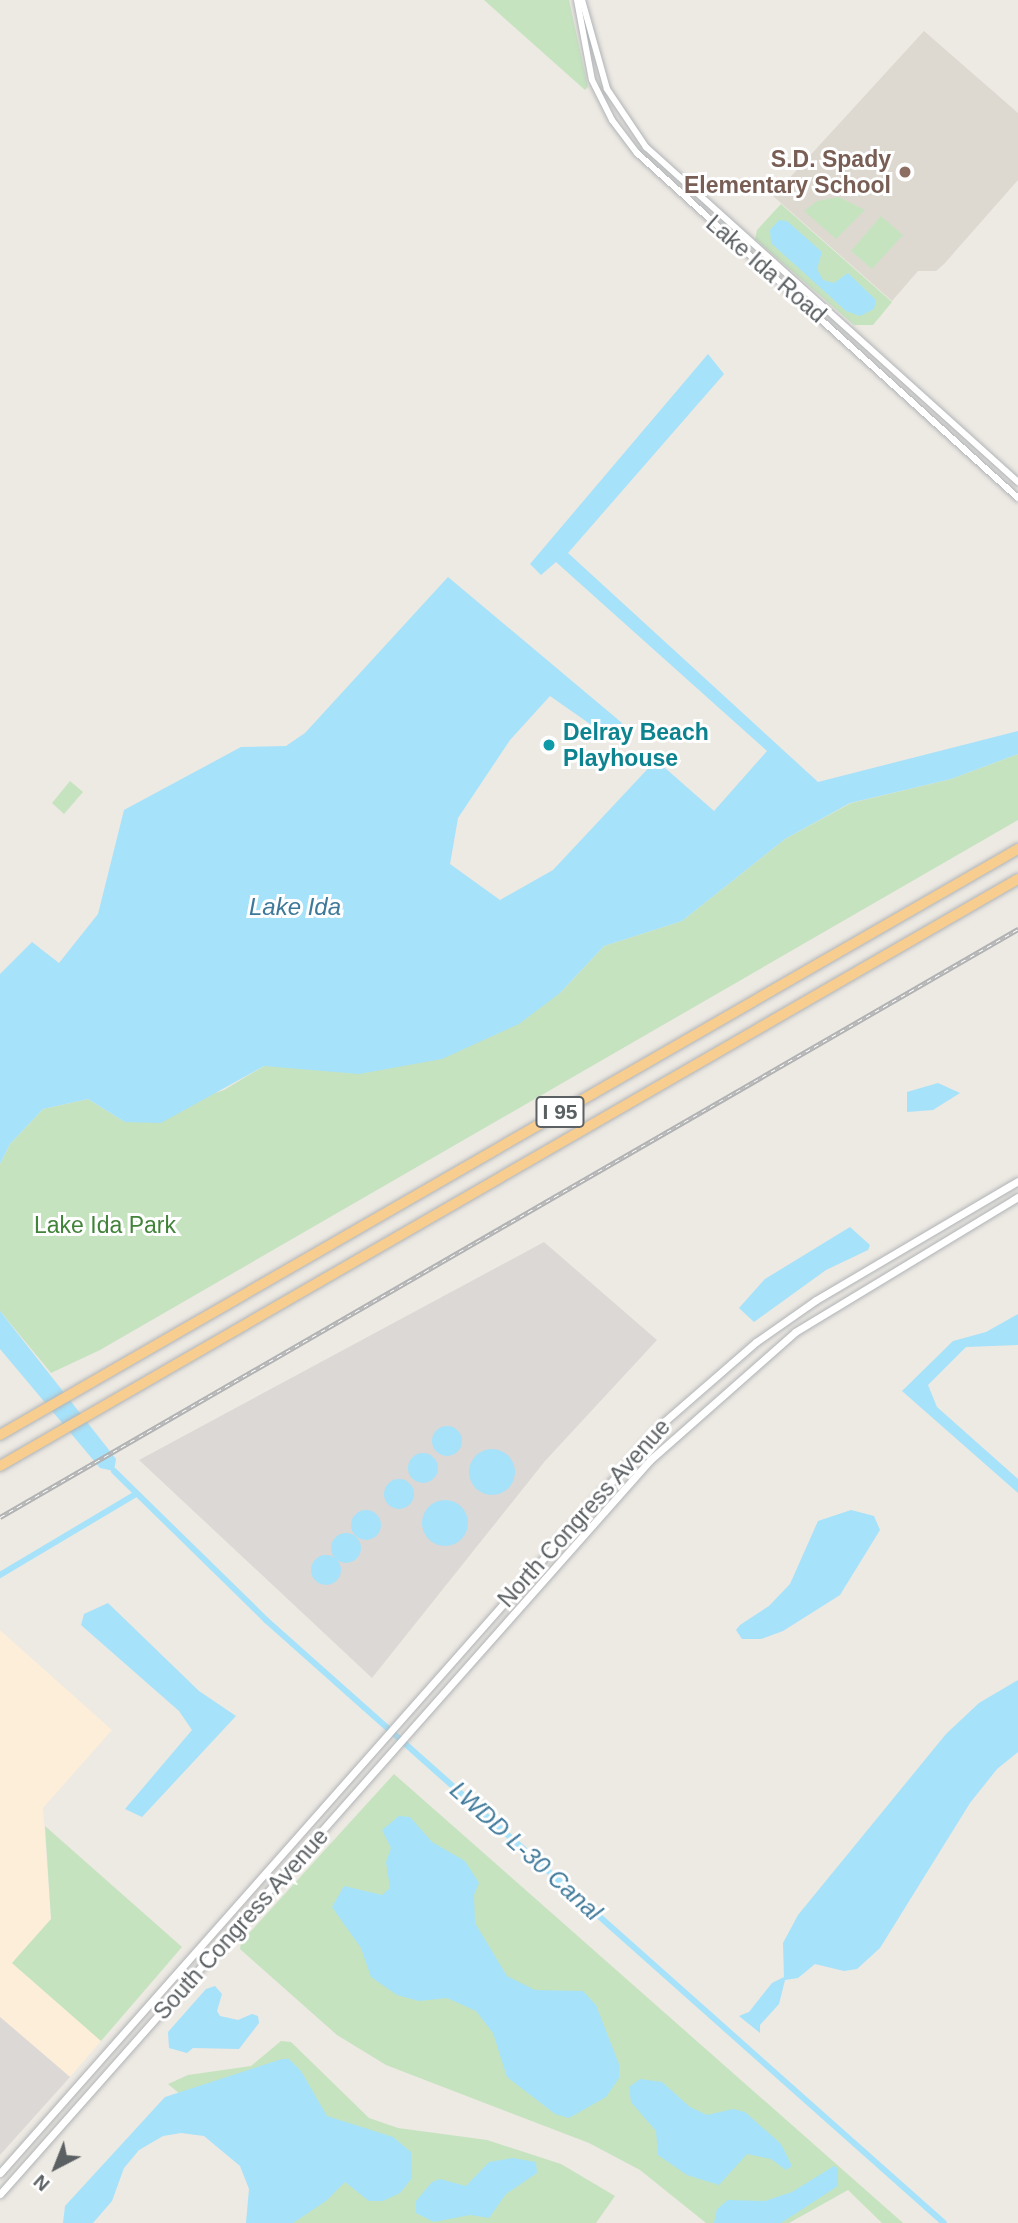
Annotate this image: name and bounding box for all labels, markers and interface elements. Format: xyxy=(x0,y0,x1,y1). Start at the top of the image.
place label: S.D. Spady Elementary School xyxy=(684,145,891,199)
marker: S.D. Spady Elementary School xyxy=(897,164,913,180)
street label: Lake Ida Road xyxy=(700,210,832,328)
place label: Delray Beach Playhouse xyxy=(563,718,709,772)
marker: Delray Beach Playhouse xyxy=(541,737,557,753)
water label: Lake Ida xyxy=(249,893,341,921)
road number: I 95 xyxy=(534,1094,586,1130)
park label: Lake Ida Park xyxy=(34,1211,176,1239)
street label: North Congress Avenue xyxy=(492,1413,676,1613)
water label: LWDD L-30 Canal xyxy=(444,1775,608,1927)
street label: South Congress Avenue xyxy=(147,1822,335,2026)
north arrow xyxy=(21,2132,91,2202)
text: N xyxy=(29,2171,54,2195)

